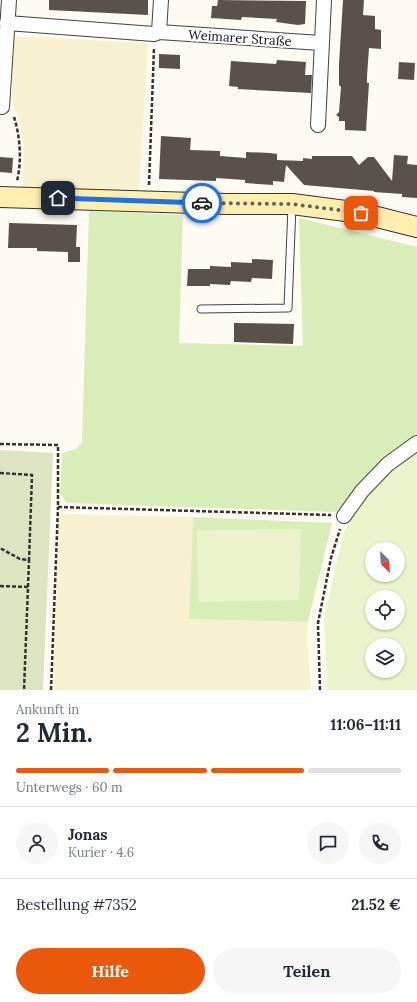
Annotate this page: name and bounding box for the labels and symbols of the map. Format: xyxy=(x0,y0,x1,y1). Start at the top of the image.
street label: Weimarer Straße xyxy=(188,26,292,50)
pin xyxy=(41,181,75,215)
courier xyxy=(182,183,222,223)
pin xyxy=(344,196,378,230)
north arrow xyxy=(365,542,405,582)

